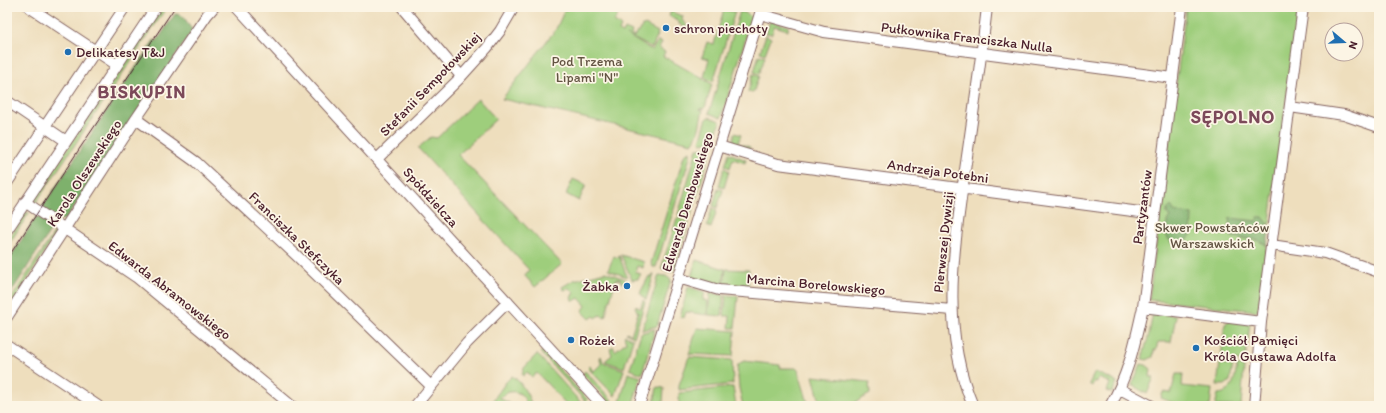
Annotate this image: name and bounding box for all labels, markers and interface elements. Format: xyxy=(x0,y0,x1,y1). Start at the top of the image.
street label: Pułkownika Franciszka Nulla xyxy=(880,19,1055,57)
place label: schron piechoty xyxy=(674,20,768,37)
north arrow xyxy=(1324,22,1364,62)
marker: schron piechoty xyxy=(661,23,671,33)
street label: Stefanii Sempołowskiej xyxy=(376,29,485,140)
text: N xyxy=(1346,39,1360,51)
place label: Delikatesy T&J xyxy=(76,44,165,61)
marker: Delikatesy T&J xyxy=(63,47,73,57)
park label: Pod Trzema Lipami "N" xyxy=(552,53,623,86)
district label: BISKUPIN xyxy=(97,81,187,103)
district label: SĘPOLNO xyxy=(1191,106,1275,128)
street label: Karola Olszewskiego xyxy=(43,117,125,230)
street label: Edwarda Dembowskiego xyxy=(658,130,717,274)
street label: Andrzeja Potebni xyxy=(886,156,990,187)
street label: Spółdzielcza xyxy=(399,164,462,231)
street label: Partyzantów xyxy=(1129,168,1156,245)
street label: Franciszka Stefczyka xyxy=(245,188,348,289)
street label: Pierwszej Dywizji xyxy=(930,190,957,294)
park label: Skwer Powstańców Warszawskich xyxy=(1155,219,1270,252)
street label: Edwarda Abramowskiego xyxy=(105,237,235,344)
street label: Marcina Borelowskiego xyxy=(746,270,886,299)
place label: Żabka xyxy=(582,278,619,295)
marker: Żabka xyxy=(622,281,632,291)
place label: Rożek xyxy=(579,332,616,349)
place label: Kościół Pamięci Króla Gustawa Adolfa xyxy=(1204,332,1337,365)
marker: Rożek xyxy=(566,335,576,345)
marker: Kościół Pamięci Króla Gustawa Adolfa xyxy=(1191,343,1201,353)

